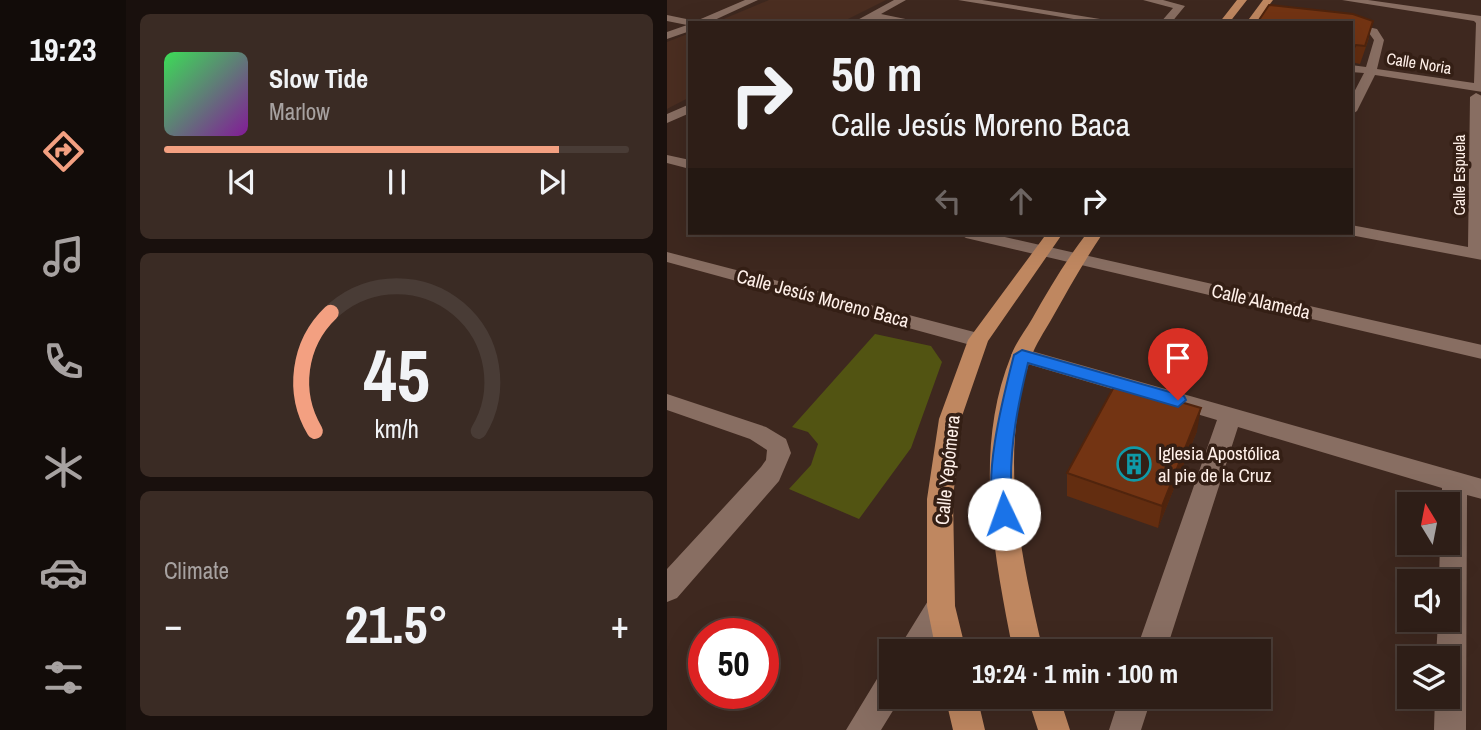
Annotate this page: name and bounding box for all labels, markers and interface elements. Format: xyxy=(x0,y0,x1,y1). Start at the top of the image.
text: 19:23 xyxy=(29,28,97,71)
text: 50 m xyxy=(831,40,923,106)
street label: Calle Noria xyxy=(1385,47,1454,79)
icon: right xyxy=(716,49,807,140)
text: Slow Tide xyxy=(269,61,368,96)
text: Marlow xyxy=(269,96,330,127)
text: Calle Jesús Moreno Baca xyxy=(831,103,1130,146)
icon: directions xyxy=(39,127,88,176)
street label: Calle Espuela xyxy=(1448,134,1470,215)
icon: previous xyxy=(223,163,261,201)
icon: pause xyxy=(378,163,416,201)
icon: next xyxy=(533,163,571,201)
icon: left xyxy=(929,182,967,220)
icon: ahead xyxy=(1002,182,1040,220)
icon: right xyxy=(1075,182,1113,220)
icon: music xyxy=(39,232,88,281)
street label: Calle Jesús Moreno Baca xyxy=(734,262,912,334)
street label: Calle Alameda xyxy=(1209,277,1313,325)
text: 45 xyxy=(363,326,430,424)
pin xyxy=(1148,328,1208,400)
icon: phone xyxy=(39,337,88,386)
icon: arrive xyxy=(1159,339,1197,377)
text: km/h xyxy=(374,412,419,446)
street label: Calle Yepómera xyxy=(928,414,966,526)
place label: Iglesia Apostólica al pie de la Cruz xyxy=(1158,440,1280,488)
icon: climate xyxy=(39,443,88,492)
building icon: Iglesia Apostólica al pie de la Cruz xyxy=(1115,445,1153,483)
position arrow xyxy=(967,477,1041,551)
north arrow xyxy=(1397,492,1460,555)
map controls xyxy=(1397,492,1460,709)
icon: car xyxy=(39,548,88,597)
text: Climate xyxy=(164,555,229,586)
button: sound xyxy=(1397,569,1460,632)
text: 21.5° xyxy=(345,589,448,659)
text: − xyxy=(164,599,182,650)
text: + xyxy=(611,599,629,650)
speed limit sign: 50 xyxy=(688,618,779,709)
button: layers xyxy=(1397,646,1460,709)
icon: filters xyxy=(39,653,88,702)
text: 19:24 · 1 min · 100 m xyxy=(972,656,1178,691)

